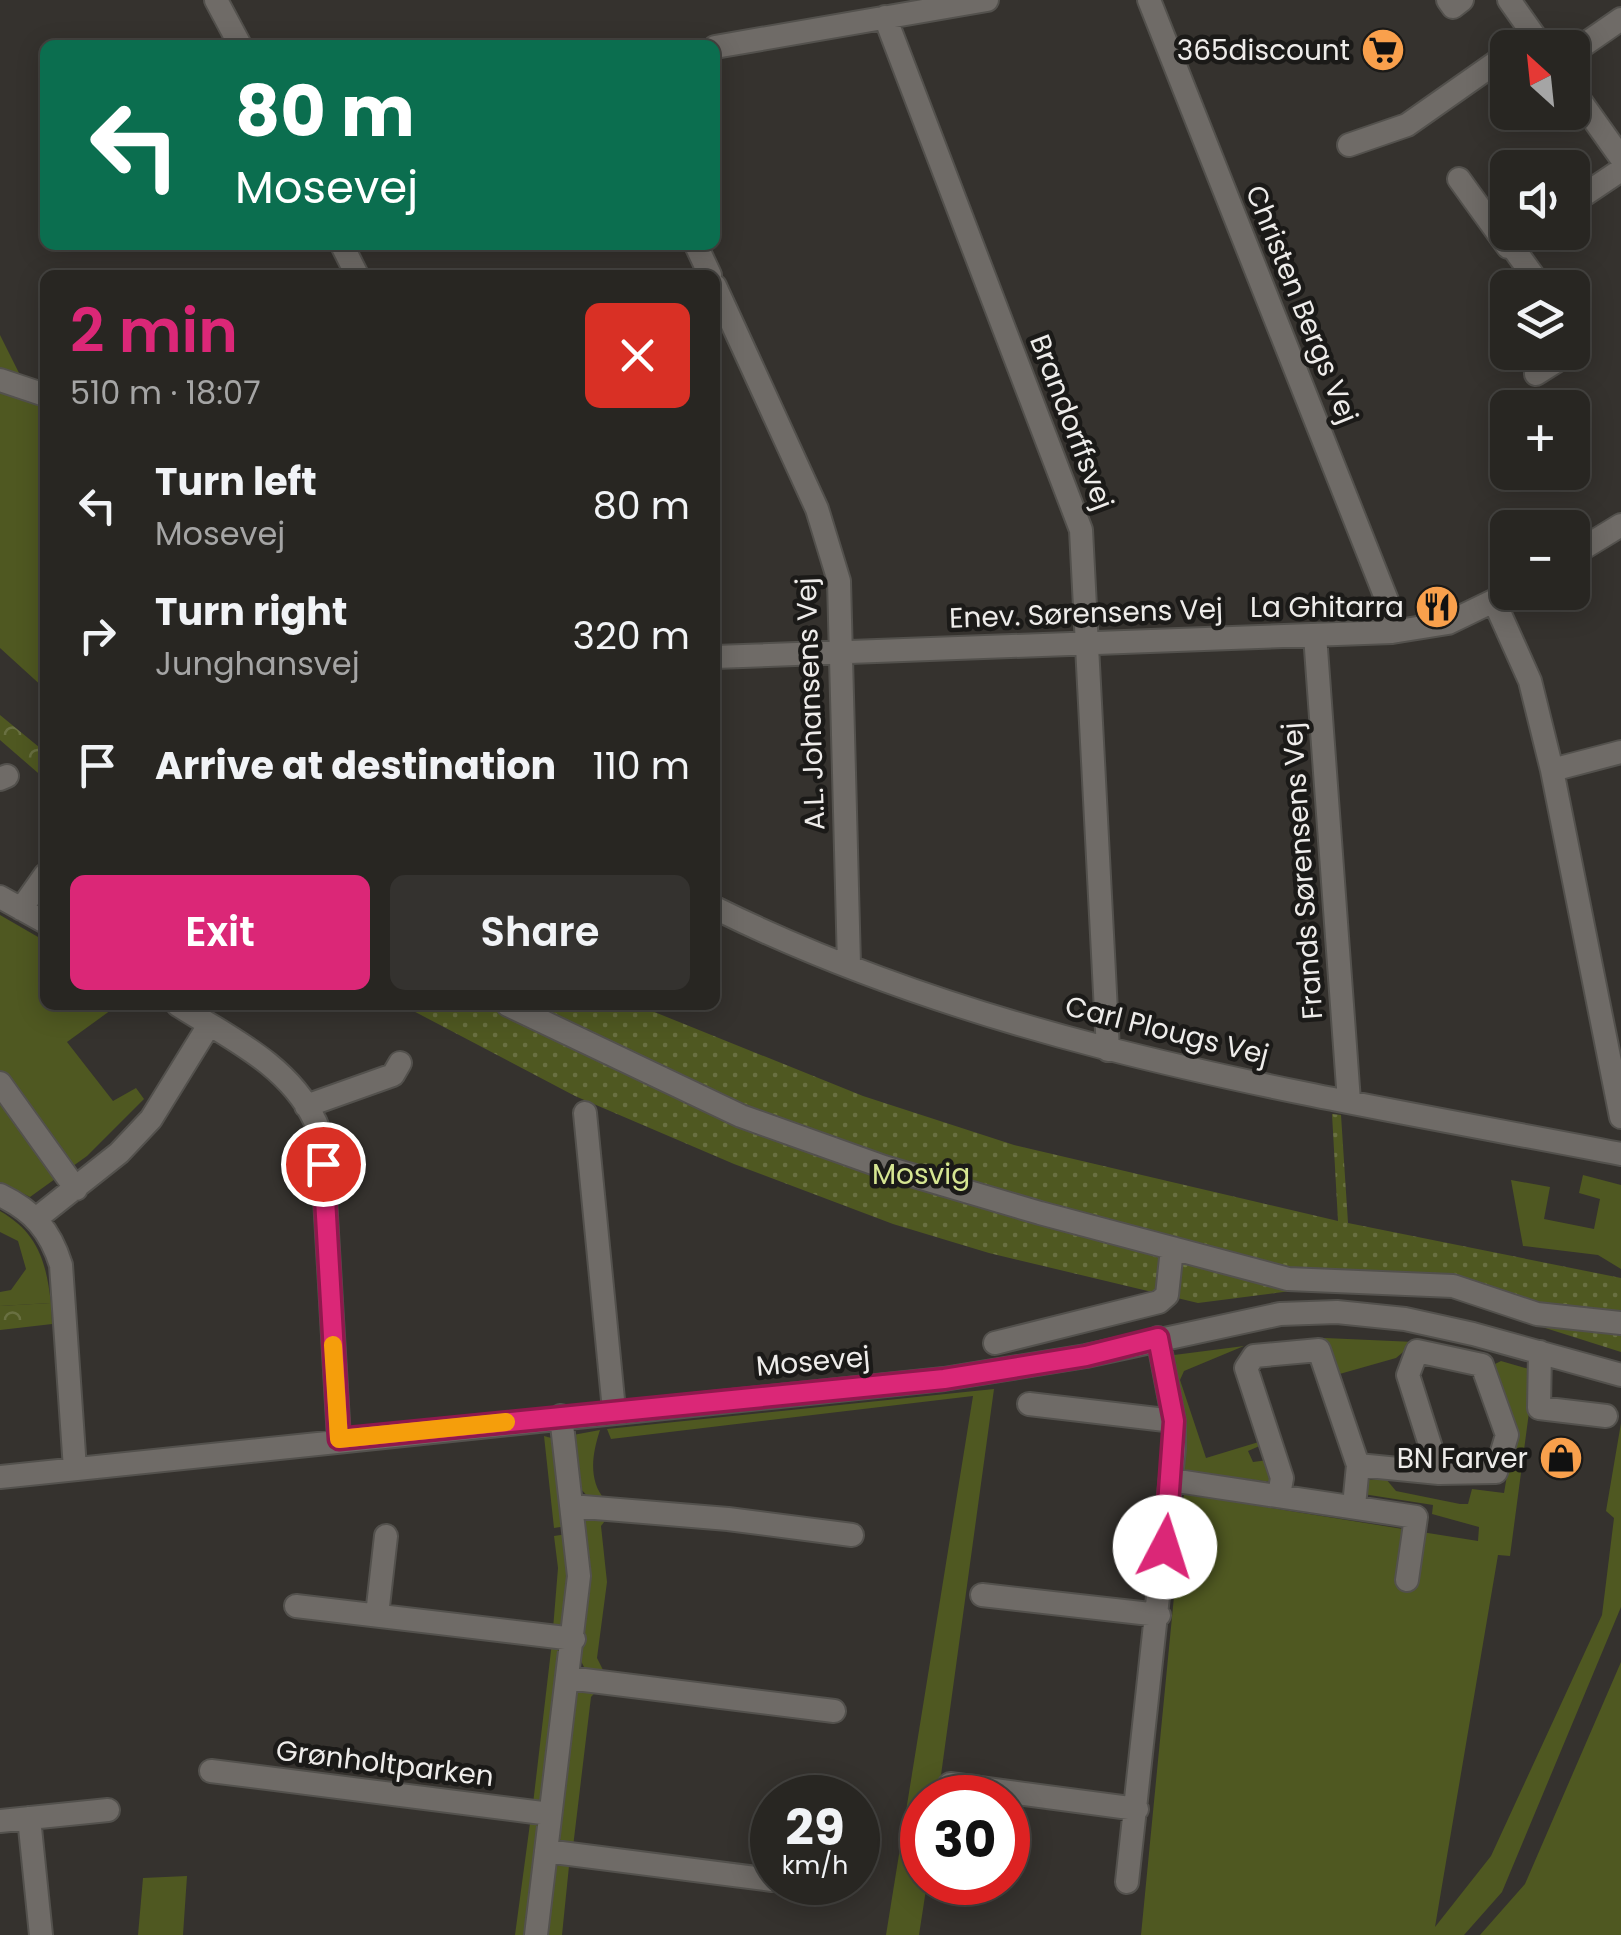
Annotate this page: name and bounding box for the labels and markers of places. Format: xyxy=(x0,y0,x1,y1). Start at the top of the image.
supermarket icon: 365discount xyxy=(1360,27,1406,73)
place label: 365discount xyxy=(1177,31,1350,70)
restaurant icon: La Ghitarra xyxy=(1414,584,1460,630)
place label: La Ghitarra xyxy=(1250,588,1404,627)
pin xyxy=(281,1122,366,1207)
shop icon: BN Farver xyxy=(1538,1435,1584,1481)
place label: BN Farver xyxy=(1397,1439,1528,1478)

